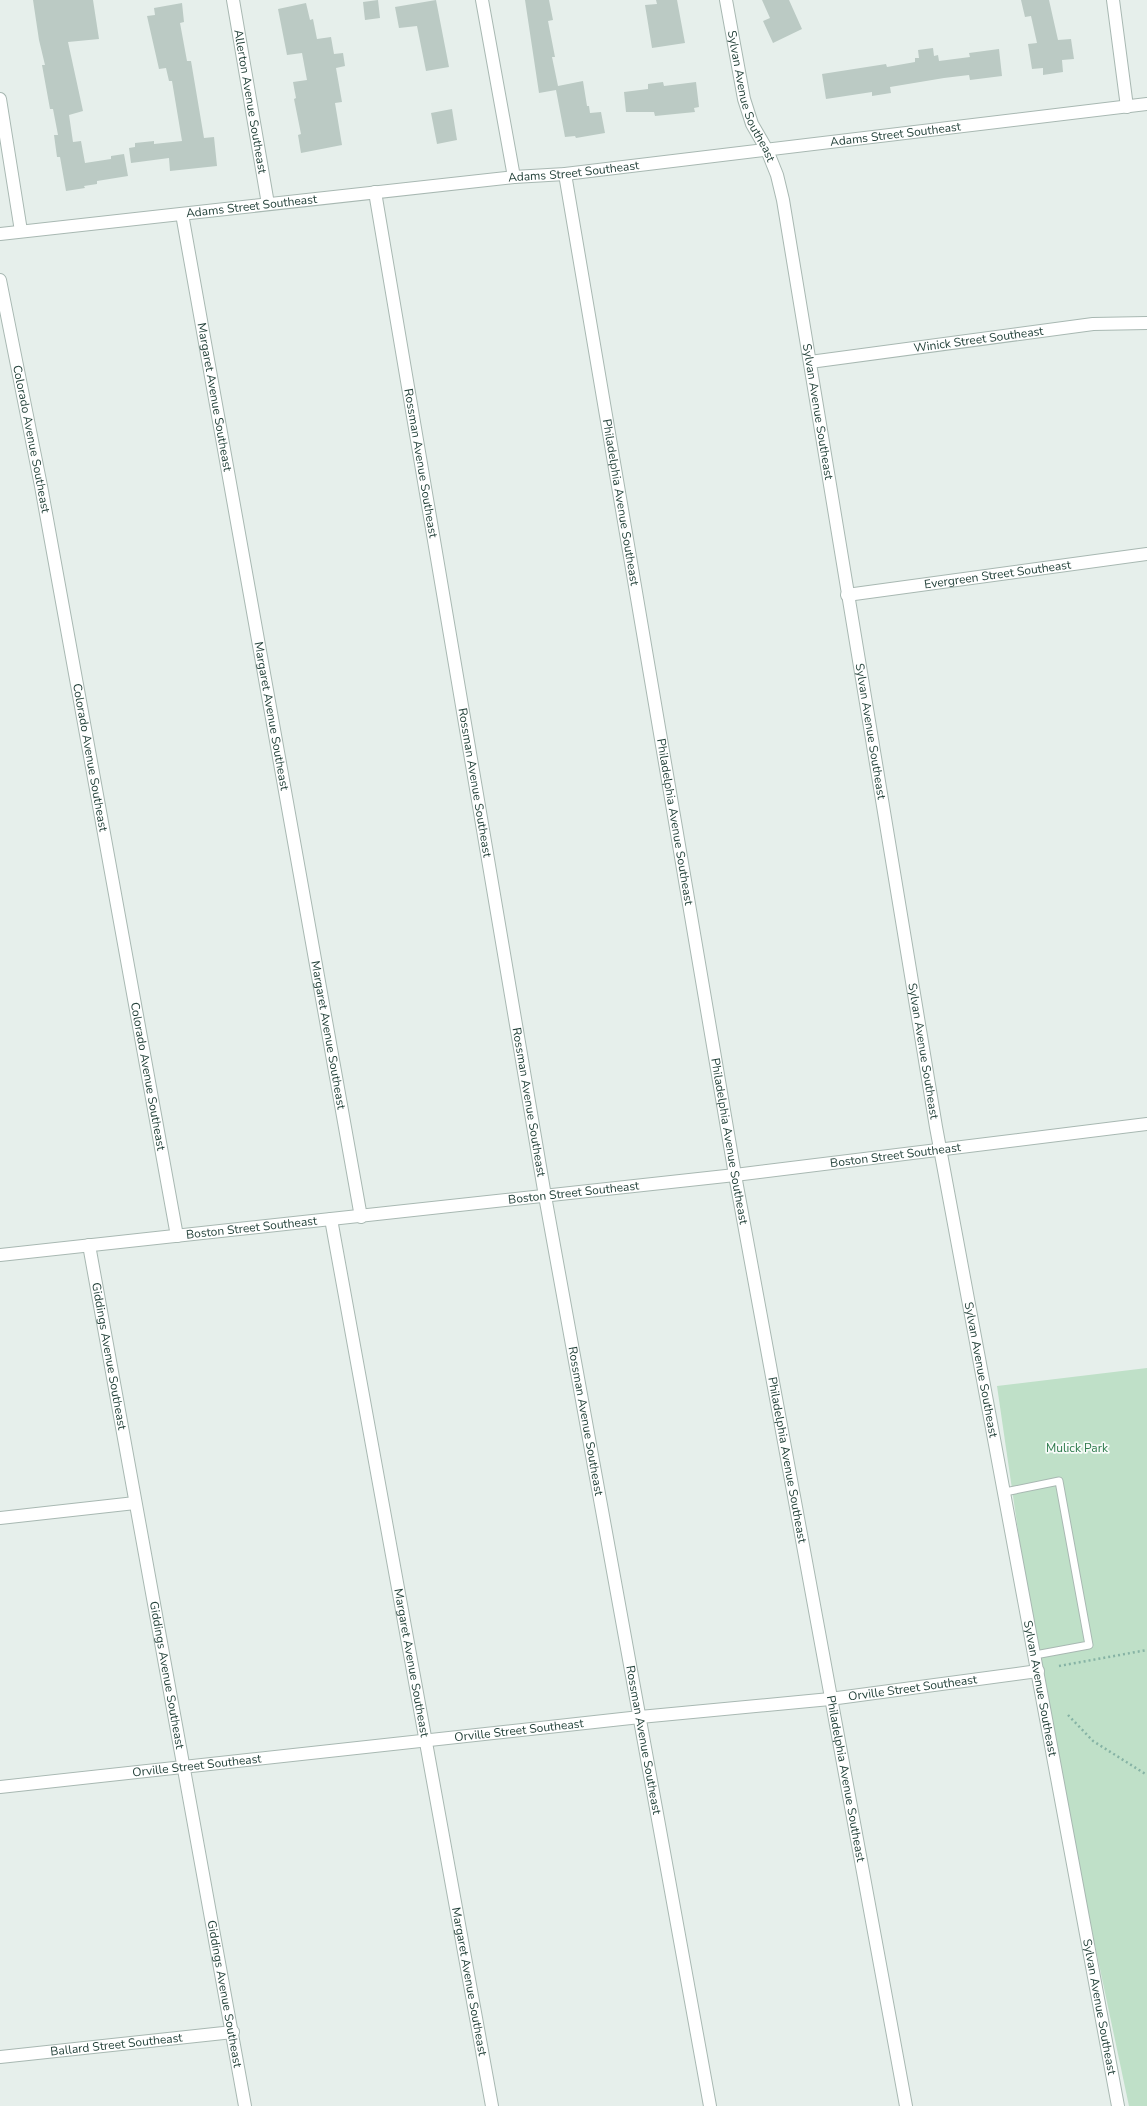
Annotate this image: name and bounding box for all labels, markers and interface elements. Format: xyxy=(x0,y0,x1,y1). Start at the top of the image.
street label: Allerton Avenue Southeast xyxy=(230,28,271,176)
street label: Sylvan Avenue Southeast xyxy=(724,29,779,165)
street label: Adams Street Southeast xyxy=(829,118,962,150)
street label: Adams Street Southeast xyxy=(507,157,641,186)
street label: Adams Street Southeast xyxy=(185,191,319,221)
street label: Margaret Avenue Southeast xyxy=(194,322,236,473)
street label: Winick Street Southeast xyxy=(913,323,1045,356)
street label: Sylvan Avenue Southeast xyxy=(799,342,837,482)
street label: Colorado Avenue Southeast xyxy=(9,364,54,515)
street label: Rossman Avenue Southeast xyxy=(400,387,442,540)
street label: Philadelphia Avenue Southeast xyxy=(599,418,643,588)
street label: Evergreen Street Southeast xyxy=(923,556,1073,592)
street label: Margaret Avenue Southeast xyxy=(250,640,293,792)
street label: Sylvan Avenue Southeast xyxy=(852,662,890,801)
street label: Colorado Avenue Southeast xyxy=(69,682,112,834)
street label: Rossman Avenue Southeast xyxy=(454,707,496,859)
street label: Philadelphia Avenue Southeast xyxy=(653,737,697,907)
street label: Margaret Avenue Southeast xyxy=(307,959,350,1111)
street label: Sylvan Avenue Southeast xyxy=(904,982,943,1121)
street label: Colorado Avenue Southeast xyxy=(127,1001,169,1153)
street label: Rossman Avenue Southeast xyxy=(509,1026,550,1179)
street label: Philadelphia Avenue Southeast xyxy=(707,1057,752,1226)
street label: Boston Street Southeast xyxy=(829,1139,963,1171)
street label: Boston Street Southeast xyxy=(507,1177,641,1208)
street label: Boston Street Southeast xyxy=(185,1212,319,1243)
street label: Giddings Avenue Southeast xyxy=(88,1281,130,1432)
street label: Sylvan Avenue Southeast xyxy=(961,1301,1002,1440)
street label: Rossman Avenue Southeast xyxy=(564,1345,607,1498)
street label: Philadelphia Avenue Southeast xyxy=(764,1375,811,1545)
park label: Mulick Park xyxy=(1046,1440,1109,1456)
street label: Margaret Avenue Southeast xyxy=(390,1587,433,1739)
street label: Giddings Avenue Southeast xyxy=(146,1600,188,1751)
street label: Sylvan Avenue Southeast xyxy=(1020,1619,1061,1758)
street label: Rossman Avenue Southeast xyxy=(622,1664,665,1816)
street label: Orville Street Southeast xyxy=(847,1671,979,1704)
street label: Philadelphia Avenue Southeast xyxy=(823,1694,869,1864)
street label: Orville Street Southeast xyxy=(454,1715,585,1745)
street label: Orville Street Southeast xyxy=(131,1750,263,1780)
street label: Margaret Avenue Southeast xyxy=(448,1906,491,2058)
street label: Giddings Avenue Southeast xyxy=(203,1919,246,2070)
street label: Sylvan Avenue Southeast xyxy=(1079,1938,1120,2077)
street label: Ballard Street Southeast xyxy=(49,2029,184,2060)

